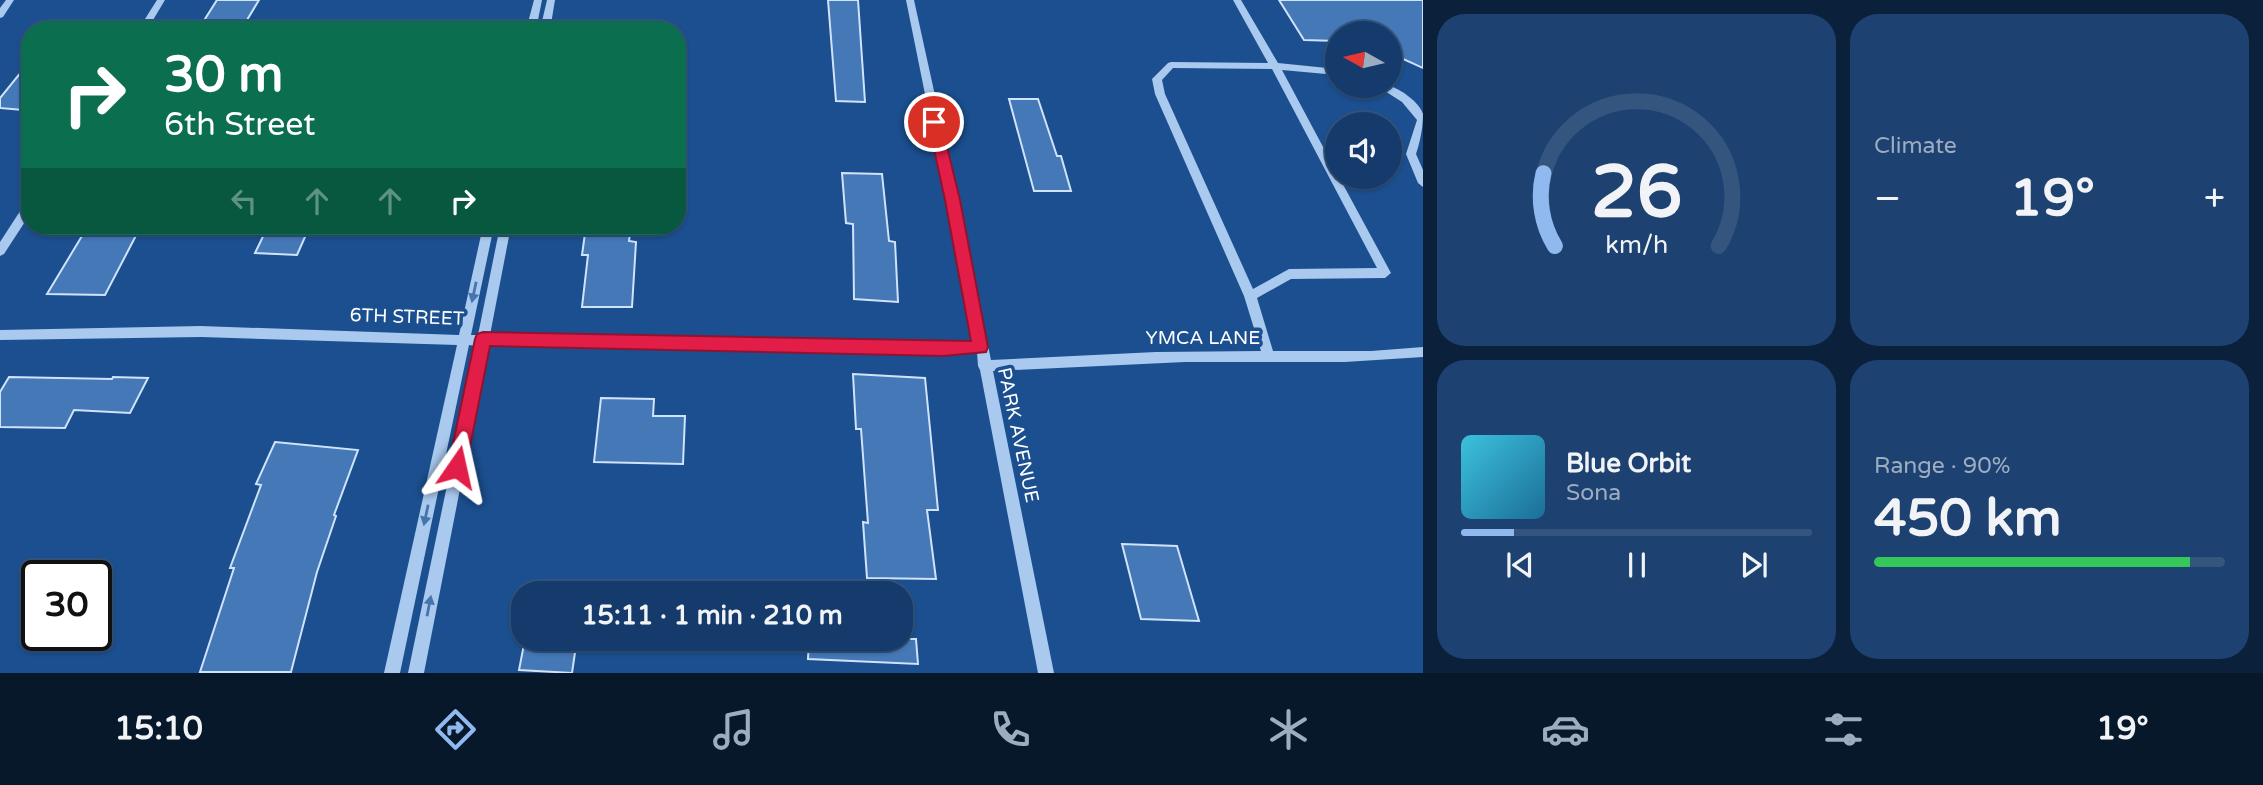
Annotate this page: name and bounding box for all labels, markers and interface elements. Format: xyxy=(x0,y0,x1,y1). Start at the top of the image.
north arrow xyxy=(1325,21,1402,98)
map controls xyxy=(1325,21,1402,189)
text: 30 m xyxy=(164,46,283,105)
icon: right xyxy=(49,49,140,140)
pin xyxy=(904,92,964,152)
icon: arrive xyxy=(915,103,953,141)
text: 6th Street xyxy=(164,106,316,144)
button: sound xyxy=(1325,112,1402,189)
text: Climate xyxy=(1874,132,1957,160)
text: 26 xyxy=(1591,149,1682,237)
text: 19° xyxy=(2010,167,2095,230)
text: − xyxy=(1874,176,1901,222)
text: + xyxy=(2204,176,2225,222)
icon: left xyxy=(225,182,263,220)
icon: ahead xyxy=(298,182,336,220)
icon: ahead xyxy=(371,182,409,220)
icon: right xyxy=(444,182,482,220)
text: km/h xyxy=(1605,230,1668,260)
one-way arrow xyxy=(469,281,480,303)
street label: 6TH STREET xyxy=(349,304,465,330)
street label: YMCA LANE xyxy=(1146,327,1260,349)
street label: PARK AVENUE xyxy=(993,365,1043,505)
position arrow xyxy=(420,430,494,504)
text: Blue Orbit xyxy=(1566,448,1691,479)
text: Range · 90% xyxy=(1874,452,2010,480)
text: Sona xyxy=(1566,479,1621,507)
text: 450 km xyxy=(1874,487,2062,550)
one-way arrow xyxy=(421,504,432,526)
icon: previous xyxy=(1501,546,1539,584)
icon: pause xyxy=(1618,546,1656,584)
icon: next xyxy=(1735,546,1773,584)
speed limit sign: 30 xyxy=(21,560,112,651)
one-way arrow xyxy=(424,595,435,617)
text: 15:11 · 1 min · 210 m xyxy=(581,600,843,631)
icon: directions xyxy=(431,705,480,754)
icon: music xyxy=(709,705,758,754)
icon: phone xyxy=(986,705,1035,754)
icon: climate xyxy=(1264,705,1313,754)
icon: car xyxy=(1541,705,1590,754)
icon: filters xyxy=(1819,705,1868,754)
text: 15:10 xyxy=(114,710,203,748)
text: 19° xyxy=(2096,710,2149,748)

